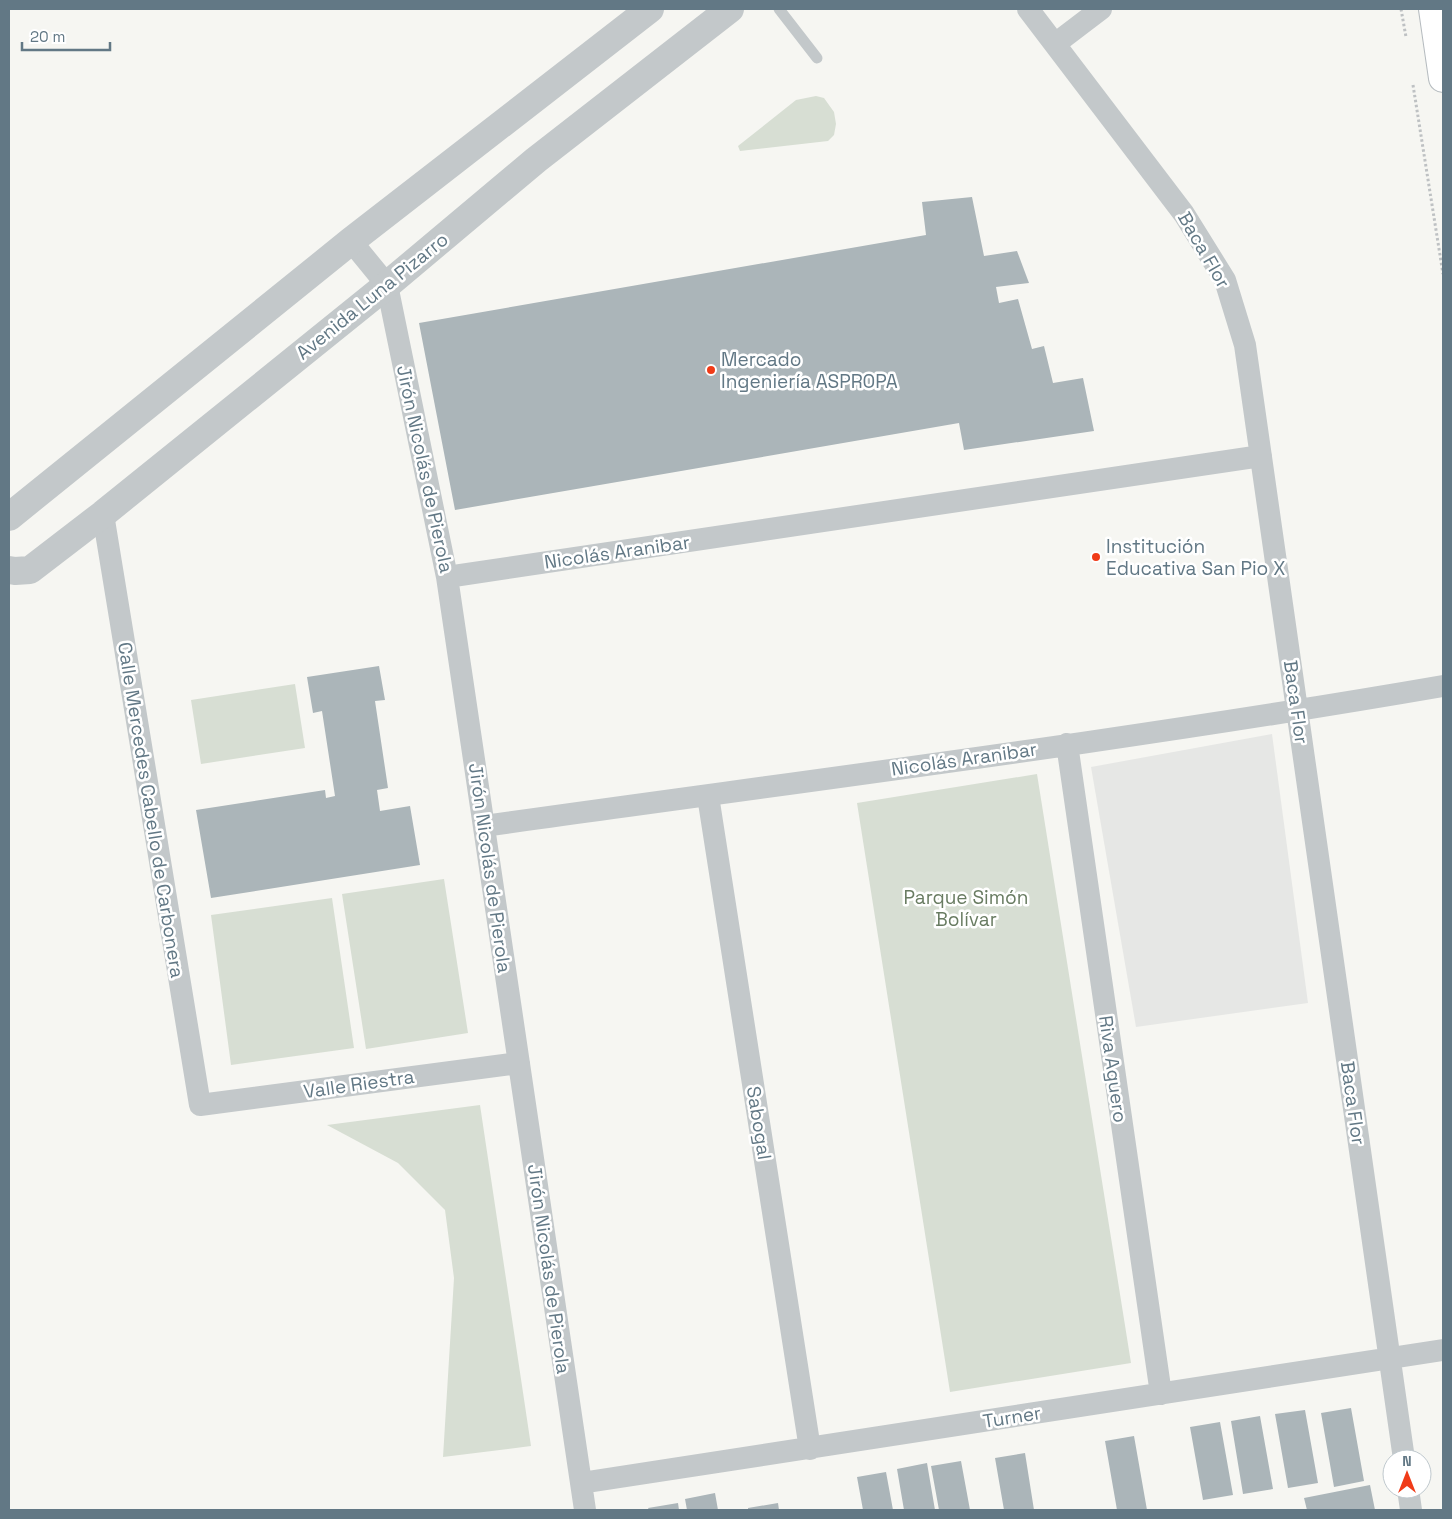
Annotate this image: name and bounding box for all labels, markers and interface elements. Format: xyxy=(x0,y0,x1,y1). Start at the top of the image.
scale bar xyxy=(22,20,110,52)
text: 20 m xyxy=(30,27,65,46)
street label: Baca Flor xyxy=(1172,207,1236,293)
street label: Avenida Luna Pizarro xyxy=(291,227,453,365)
place label: Mercado Ingeniería ASPROPA xyxy=(721,347,898,394)
street label: Jirón Nicolás de Pierola xyxy=(391,363,459,575)
marker: Mercado Ingeniería ASPROPA xyxy=(705,364,717,376)
street label: Nicolás Aranibar xyxy=(543,529,691,575)
place label: Institución Educativa San Pio X xyxy=(1106,534,1285,581)
marker: Institución Educativa San Pio X xyxy=(1090,551,1102,563)
street label: Calle Mercedes Cabello de Carbonera xyxy=(112,640,190,980)
street label: Baca Flor xyxy=(1278,659,1314,745)
street label: Nicolás Aranibar xyxy=(890,736,1038,782)
street label: Jirón Nicolás de Pierola xyxy=(463,761,517,975)
park label: Parque Simón Bolívar xyxy=(904,885,1028,932)
street label: Riva Aguero xyxy=(1093,1014,1133,1124)
street label: Baca Flor xyxy=(1335,1060,1371,1146)
street label: Valle Riestra xyxy=(302,1064,416,1104)
street label: Sabogal xyxy=(741,1084,777,1162)
street label: Jirón Nicolás de Pierola xyxy=(522,1162,576,1376)
street label: Turner xyxy=(981,1400,1043,1434)
north arrow xyxy=(1382,1449,1432,1499)
text: N xyxy=(1402,1452,1412,1470)

